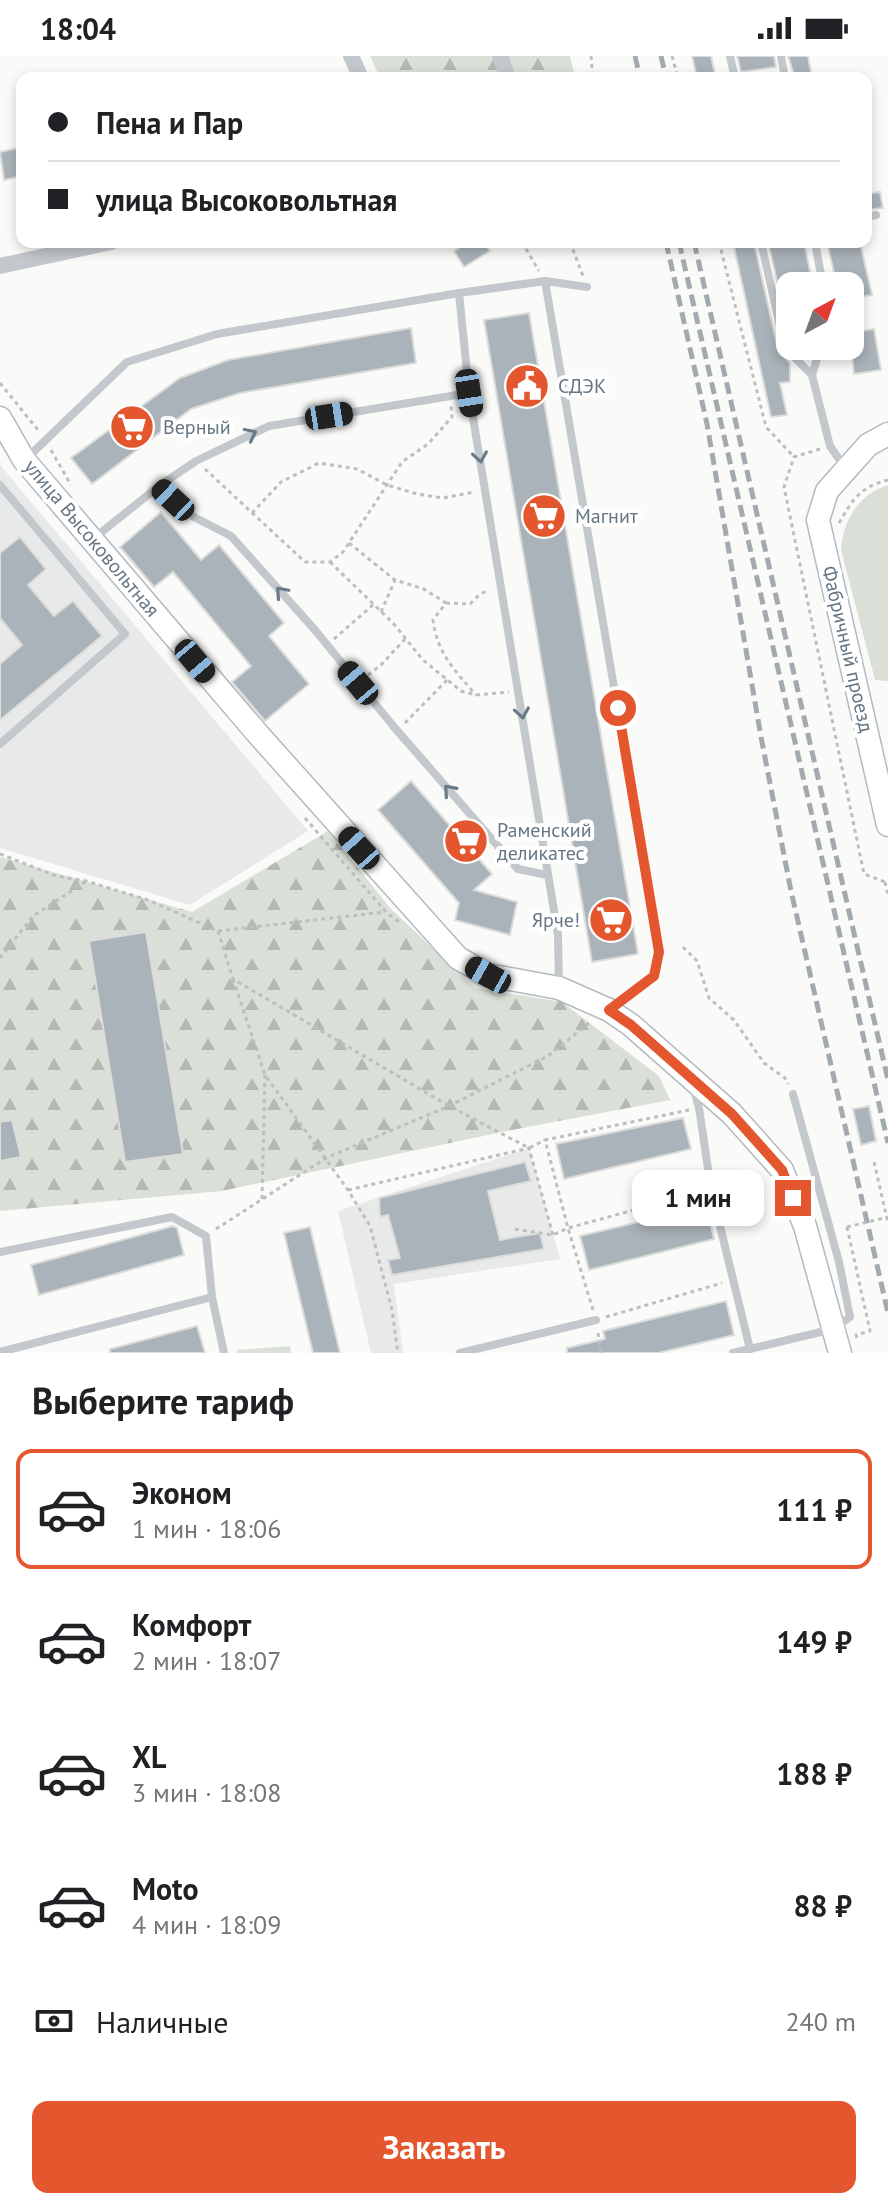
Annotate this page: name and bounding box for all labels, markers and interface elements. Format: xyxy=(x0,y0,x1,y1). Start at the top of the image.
text: 18:04 xyxy=(40,9,116,48)
text: Пена и Пар xyxy=(96,103,243,142)
text: улица Высоковольтная xyxy=(96,180,397,219)
north arrow xyxy=(776,272,864,360)
map controls xyxy=(776,272,864,360)
public building icon: СДЭК xyxy=(503,362,551,410)
car xyxy=(453,367,485,419)
place label: СДЭК xyxy=(558,373,606,399)
car xyxy=(303,400,355,432)
supermarket icon: Верный xyxy=(108,403,156,451)
place label: Верный xyxy=(163,414,231,440)
one-way arrow xyxy=(243,428,257,444)
one-way arrow xyxy=(471,450,488,464)
street label: улица Высоковольтная xyxy=(18,454,166,622)
car xyxy=(147,475,199,525)
supermarket icon: Магнит xyxy=(520,492,568,540)
place label: Магнит xyxy=(575,503,638,529)
street label: Фабричный проезд xyxy=(816,563,880,735)
one-way arrow xyxy=(276,587,290,602)
car xyxy=(170,635,220,687)
car xyxy=(333,657,383,709)
route start xyxy=(600,690,636,726)
one-way arrow xyxy=(513,707,530,720)
one-way arrow xyxy=(444,785,459,800)
supermarket icon: Раменский деликатес xyxy=(442,817,490,865)
place label: Раменский деликатес xyxy=(497,817,592,866)
car xyxy=(334,822,384,874)
supermarket icon: Ярче! xyxy=(587,896,635,944)
place label: Ярче! xyxy=(532,907,580,933)
car xyxy=(461,953,515,997)
callout: 1 мин xyxy=(633,1170,765,1226)
route end xyxy=(775,1180,811,1216)
text: 1 мин xyxy=(665,1181,731,1214)
text: Выберите тариф xyxy=(32,1377,294,1424)
icon: car xyxy=(36,1473,108,1545)
text: Эконом xyxy=(132,1473,232,1512)
text: 111 ₽ xyxy=(776,1490,852,1529)
text: 1 мин · 18:06 xyxy=(132,1512,281,1545)
icon: car xyxy=(36,1605,108,1677)
text: Комфорт xyxy=(132,1605,251,1644)
text: 149 ₽ xyxy=(776,1622,852,1661)
text: 2 мин · 18:07 xyxy=(132,1644,281,1677)
icon: car xyxy=(36,1737,108,1809)
text: XL xyxy=(132,1737,166,1776)
text: 188 ₽ xyxy=(776,1754,852,1793)
text: 3 мин · 18:08 xyxy=(132,1776,281,1809)
icon: car xyxy=(36,1869,108,1941)
text: Moto xyxy=(132,1869,199,1908)
text: 88 ₽ xyxy=(793,1886,852,1925)
text: 4 мин · 18:09 xyxy=(132,1908,281,1941)
icon: cash xyxy=(32,1999,76,2043)
text: Наличные xyxy=(96,2002,228,2041)
text: 240 m xyxy=(785,2005,856,2038)
button: Заказать xyxy=(32,2101,856,2193)

